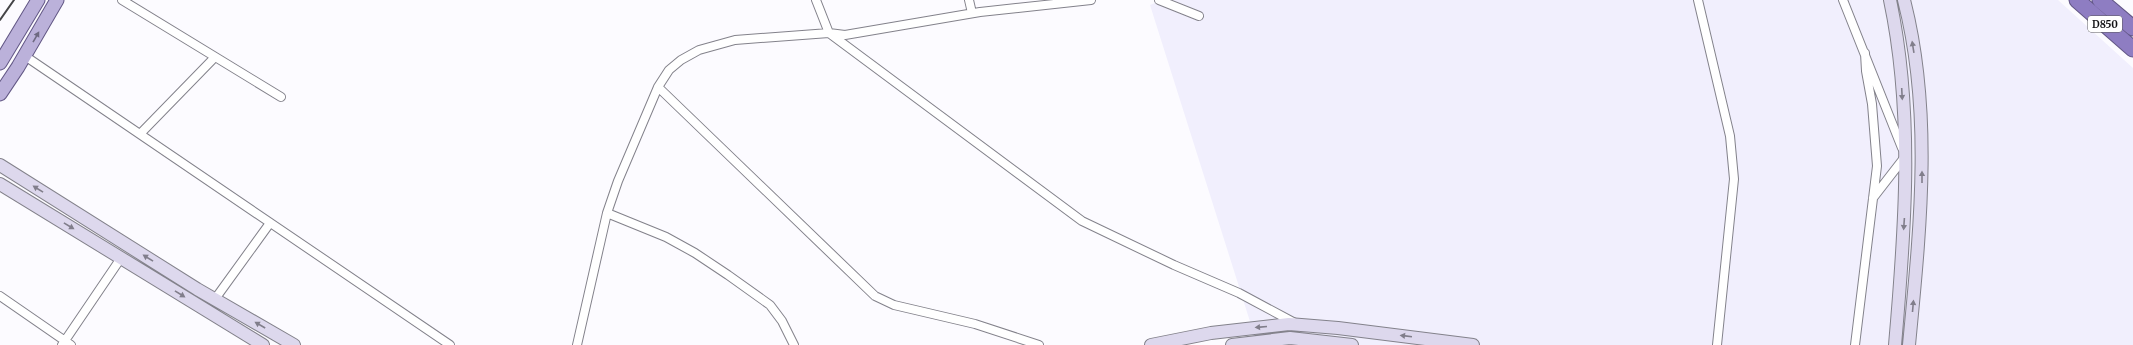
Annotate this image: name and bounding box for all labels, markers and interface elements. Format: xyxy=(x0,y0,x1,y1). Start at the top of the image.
road number: D850 xyxy=(2088,16,2122,32)
one-way arrow xyxy=(32,31,39,43)
one-way arrow xyxy=(1910,41,1916,53)
one-way arrow xyxy=(1899,88,1905,101)
one-way arrow xyxy=(1919,170,1925,183)
one-way arrow xyxy=(32,186,44,193)
one-way arrow xyxy=(1901,218,1908,230)
one-way arrow xyxy=(63,222,75,229)
one-way arrow xyxy=(143,255,154,262)
one-way arrow xyxy=(175,290,185,298)
one-way arrow xyxy=(1910,300,1916,312)
one-way arrow xyxy=(254,322,266,329)
one-way arrow xyxy=(1255,324,1267,330)
one-way arrow xyxy=(1400,333,1412,340)

